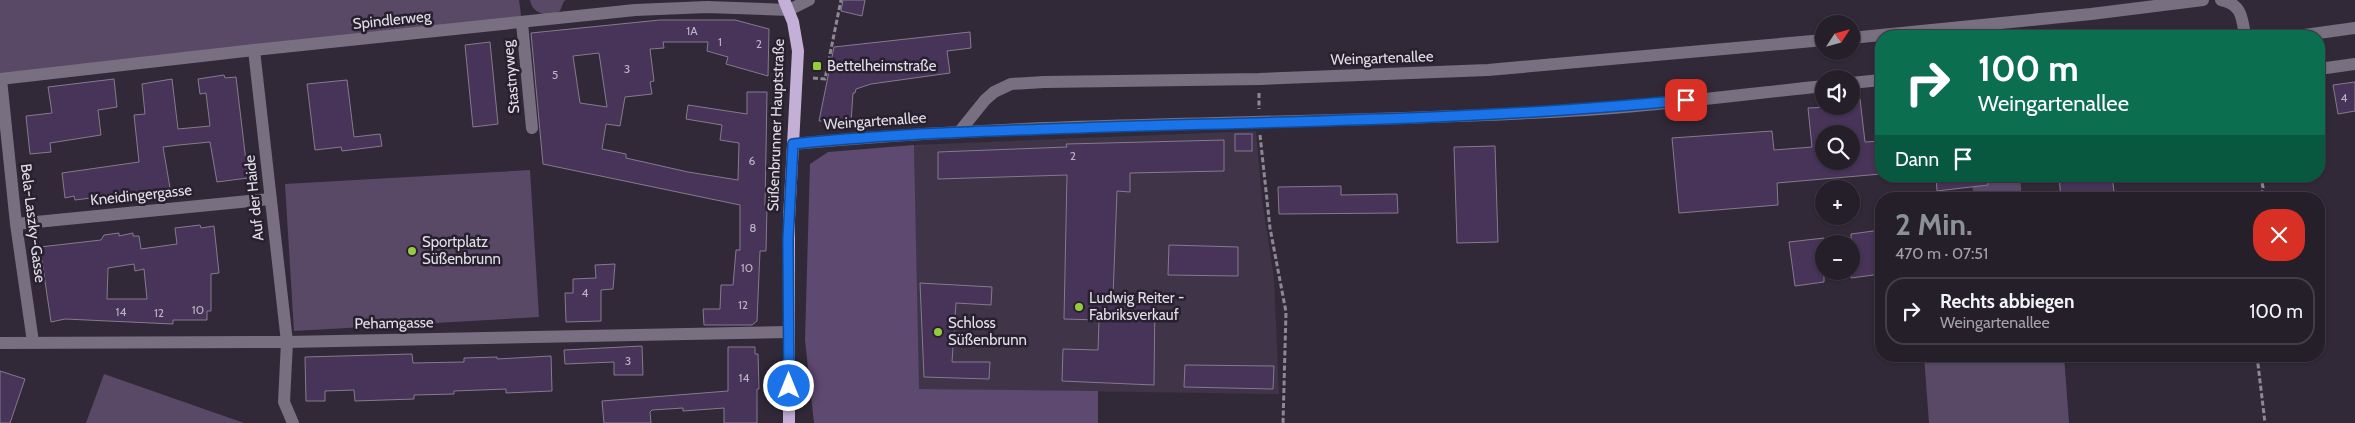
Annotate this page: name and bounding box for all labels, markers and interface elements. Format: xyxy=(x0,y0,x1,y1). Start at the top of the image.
street label: Spindlerweg xyxy=(352,7,433,33)
north arrow xyxy=(1815,15,1860,60)
map controls xyxy=(1815,15,1860,280)
house number: 1A xyxy=(686,23,698,38)
house number: 1 xyxy=(718,34,722,49)
house number: 2 xyxy=(756,36,762,51)
street label: Süßenbrunner Hauptstraße xyxy=(764,38,788,212)
street label: Stastnyweg xyxy=(499,39,523,115)
street label: Weingartenallee xyxy=(1330,47,1434,69)
text: 100 m xyxy=(1978,47,2079,90)
icon: right xyxy=(1895,50,1960,115)
place label: Bettelheimstraße xyxy=(827,57,937,75)
marker: Bettelheimstraße xyxy=(811,60,823,72)
house number: 3 xyxy=(624,61,630,76)
house number: 5 xyxy=(552,67,558,82)
button: sound xyxy=(1815,70,1860,115)
pin xyxy=(1665,79,1707,121)
icon: arrive xyxy=(1672,86,1700,114)
text: Weingartenallee xyxy=(1978,90,2129,117)
house number: 4 xyxy=(2341,90,2348,105)
street label: Weingartenallee xyxy=(823,108,927,134)
button: search xyxy=(1815,125,1860,170)
icon: arrive xyxy=(1949,145,1977,173)
house number: 2 xyxy=(1070,148,1076,163)
text: Dann xyxy=(1895,148,1939,171)
house number: 6 xyxy=(749,153,756,168)
street label: Auf der Haide xyxy=(241,154,267,242)
street label: Bela-Laszky-Gasse xyxy=(17,162,49,284)
button: + xyxy=(1815,180,1860,225)
street label: Kneidingergasse xyxy=(89,181,193,209)
text: 2 Min. xyxy=(1895,206,1973,243)
button: close xyxy=(2253,209,2305,261)
house number: 8 xyxy=(749,220,757,235)
place label: Sportplatz Süßenbrunn xyxy=(422,233,501,268)
button: − xyxy=(1815,235,1860,280)
text: 470 m · 07:51 xyxy=(1895,244,1988,263)
marker: Sportplatz Süßenbrunn xyxy=(406,245,418,257)
house number: 10 xyxy=(741,260,753,275)
house number: 4 xyxy=(582,285,589,300)
place label: Ludwig Reiter - Fabriksverkauf xyxy=(1089,289,1184,324)
text: Rechts abbiegen xyxy=(1940,290,2074,313)
house number: 12 xyxy=(738,297,748,312)
icon: right xyxy=(1897,297,1925,325)
text: 100 m xyxy=(2249,300,2303,323)
marker: Ludwig Reiter - Fabriksverkauf xyxy=(1073,301,1085,313)
house number: 10 xyxy=(192,302,204,317)
house number: 14 xyxy=(116,304,126,319)
house number: 12 xyxy=(154,305,164,320)
street label: Pehamgasse xyxy=(354,313,434,333)
text: Weingartenallee xyxy=(1940,313,2050,332)
place label: Schloss Süßenbrunn xyxy=(948,314,1027,349)
marker: Schloss Süßenbrunn xyxy=(932,326,944,338)
house number: 3 xyxy=(625,353,631,368)
position arrow xyxy=(762,359,814,411)
house number: 14 xyxy=(739,370,749,385)

